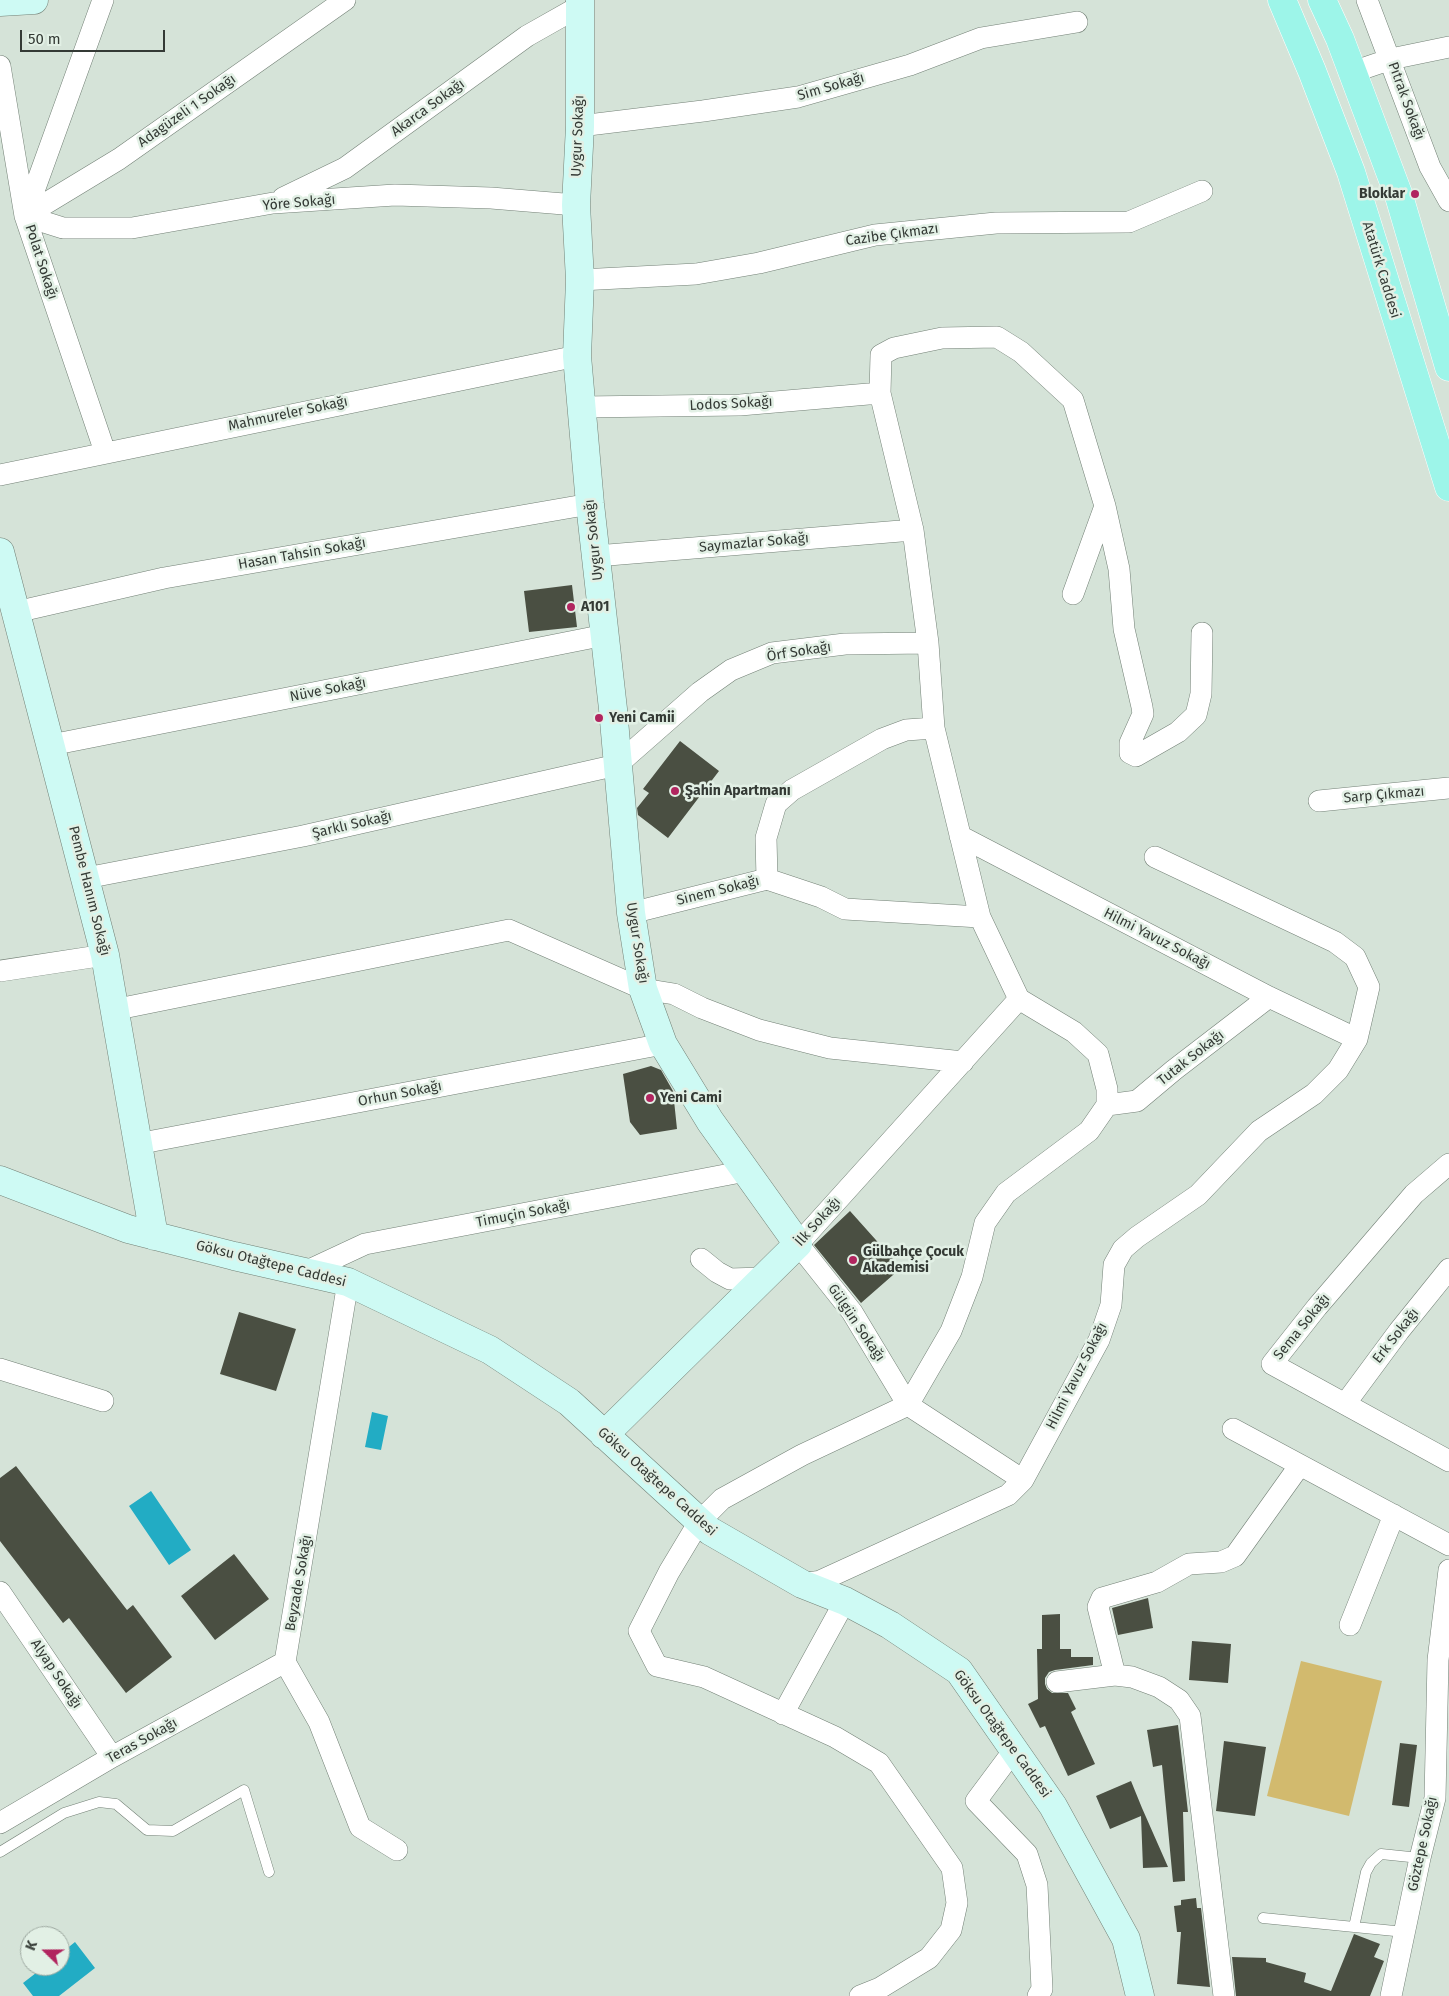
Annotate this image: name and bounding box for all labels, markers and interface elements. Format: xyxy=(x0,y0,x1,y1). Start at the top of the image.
scale bar xyxy=(22,20,168,52)
text: 50 m xyxy=(28,30,61,48)
street label: Pıtrak Sokağı xyxy=(1384,60,1428,142)
street label: Sim Sokağı xyxy=(796,69,866,105)
street label: Adagüzeli 1 Sokaḡı xyxy=(135,71,239,151)
street label: Akarca Sokağı xyxy=(388,76,468,140)
street label: Uygur Sokağı xyxy=(568,95,588,177)
place label: Bloklar xyxy=(1359,186,1405,202)
marker: Bloklar xyxy=(1409,188,1421,200)
street label: Yöre Sokağı xyxy=(262,191,336,215)
street label: Cazibe Çıkmazı xyxy=(845,220,939,250)
street label: Atatürk Caddesi xyxy=(1358,220,1404,320)
street label: Polat Sokağı xyxy=(21,222,61,302)
street label: Mahmureler Sokağı xyxy=(227,393,349,435)
street label: Lodos Sokağı xyxy=(689,393,773,415)
street label: Uygur Sokağı xyxy=(581,498,607,582)
street label: Saymazlar Sokağı xyxy=(699,530,809,556)
street label: Hasan Tahsin Sokağı xyxy=(237,535,367,573)
place label: A101 xyxy=(581,599,609,615)
marker: A101 xyxy=(565,601,577,613)
street label: Örf Sokağı xyxy=(766,639,832,665)
street label: Nüve Sokağı xyxy=(288,674,368,706)
place label: Yeni Camii xyxy=(609,710,675,726)
marker: Yeni Camii xyxy=(593,712,605,724)
place label: Şahin Apartmanı xyxy=(685,783,791,799)
street label: Sarp Çıkmazı xyxy=(1343,783,1425,807)
marker: Şahin Apartmanı xyxy=(669,785,681,797)
street label: Şarklı Sokağı xyxy=(311,808,393,842)
street label: Pembe Hanım Sokağı xyxy=(65,824,113,958)
street label: Sinem Sokağı xyxy=(675,873,761,909)
street label: Uygur Sokağı xyxy=(622,901,652,985)
street label: Hilmi Yavuz Sokağı xyxy=(1101,905,1213,973)
street label: Tutak Sokağı xyxy=(1154,1027,1228,1089)
street label: Orhun Sokağı xyxy=(357,1078,443,1110)
place label: Yeni Cami xyxy=(660,1090,722,1106)
marker: Yeni Cami xyxy=(644,1092,656,1104)
street label: İlk Sokağı xyxy=(791,1194,845,1250)
street label: Timuçin Sokağı xyxy=(475,1197,571,1231)
street label: Göksu Otağtepe Caddesi xyxy=(194,1237,348,1291)
place label: Gülbahçe Çocuk Akademisi xyxy=(863,1244,964,1276)
marker: Gülbahçe Çocuk Akademisi xyxy=(847,1254,859,1266)
street label: Gülgün Sokağı xyxy=(824,1281,888,1365)
street label: Sema Sokağı xyxy=(1270,1291,1334,1363)
street label: Erk Sokağı xyxy=(1369,1305,1423,1367)
street label: Hilmi Yavuz Sokağı xyxy=(1043,1320,1111,1432)
street label: Göksu Otağtepe Caddesi xyxy=(594,1424,720,1540)
street label: Beyzade Sokağı xyxy=(282,1533,316,1633)
street label: Alyap Sokağı xyxy=(27,1636,85,1712)
street label: Göksu Otağtepe Caddesi xyxy=(950,1667,1054,1801)
street label: Teras Sokağı xyxy=(104,1715,180,1767)
street label: Göztepe Sokağı xyxy=(1405,1795,1441,1893)
north arrow xyxy=(20,1926,70,1976)
text: K xyxy=(22,1938,41,1953)

